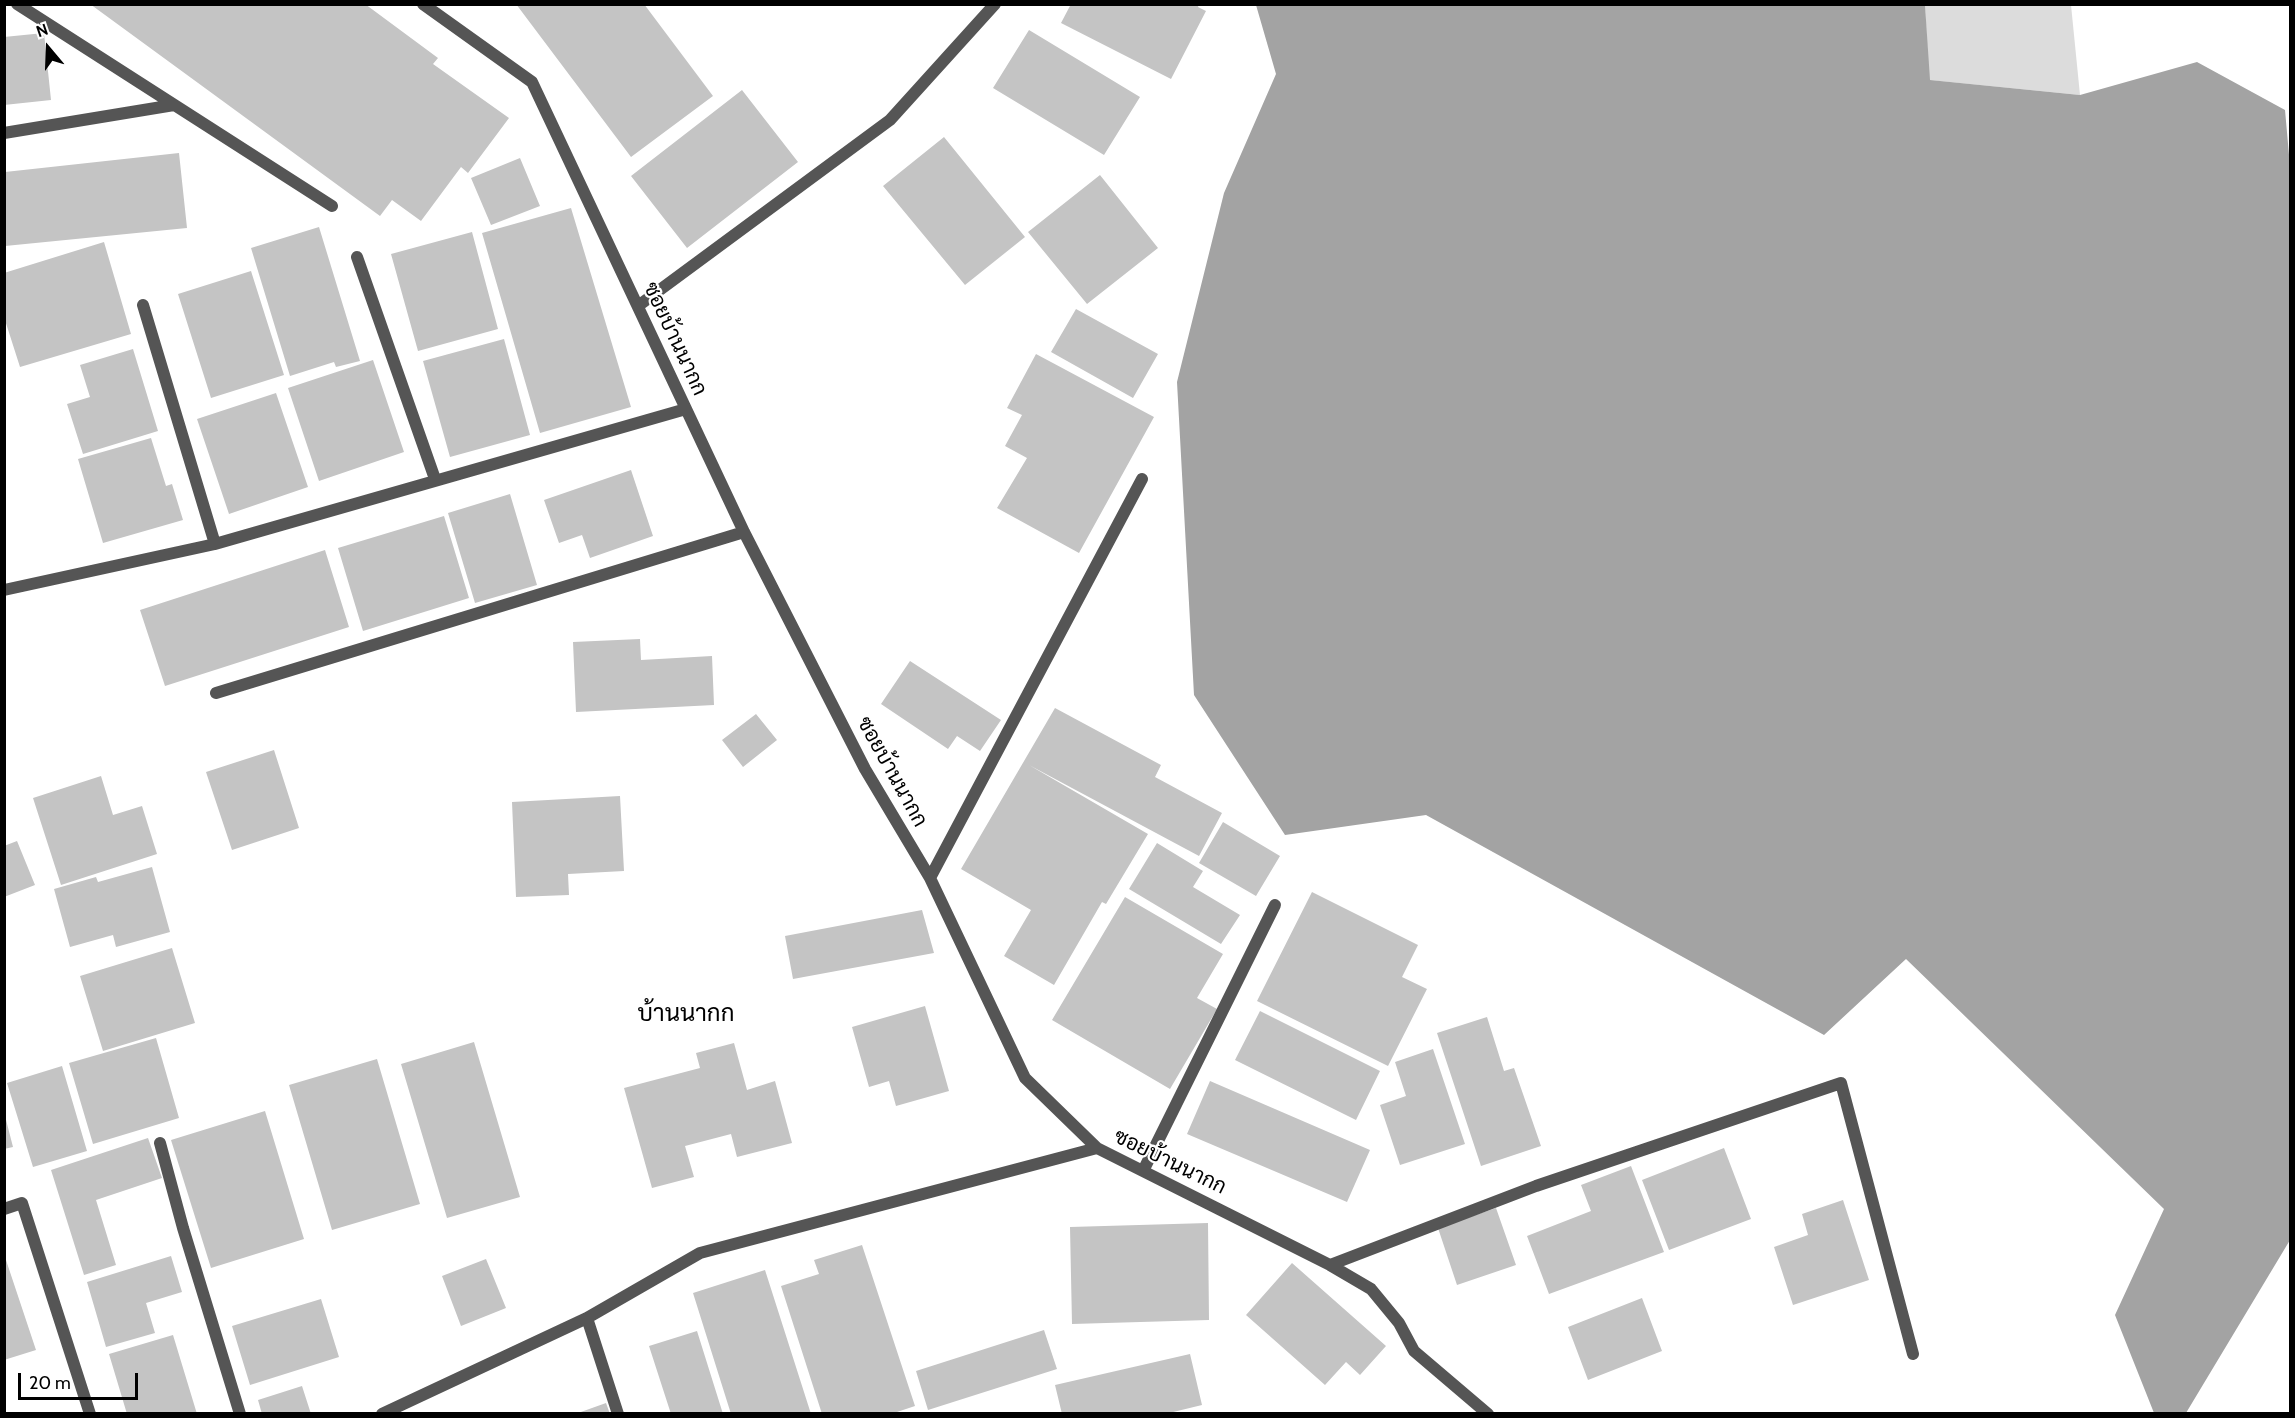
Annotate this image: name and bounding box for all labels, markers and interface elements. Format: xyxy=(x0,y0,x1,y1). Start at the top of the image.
north arrow xyxy=(18,18,78,78)
text: N xyxy=(34,20,50,41)
street label: ซอยบ้านนากก xyxy=(638,278,712,400)
street label: ซอยบ้านนากก xyxy=(851,712,933,832)
district label: บ้านนากก xyxy=(638,1000,734,1028)
street label: ซอยบ้านนากก xyxy=(1110,1124,1230,1200)
scale bar xyxy=(21,1361,141,1399)
text: 20 m xyxy=(29,1372,71,1394)

